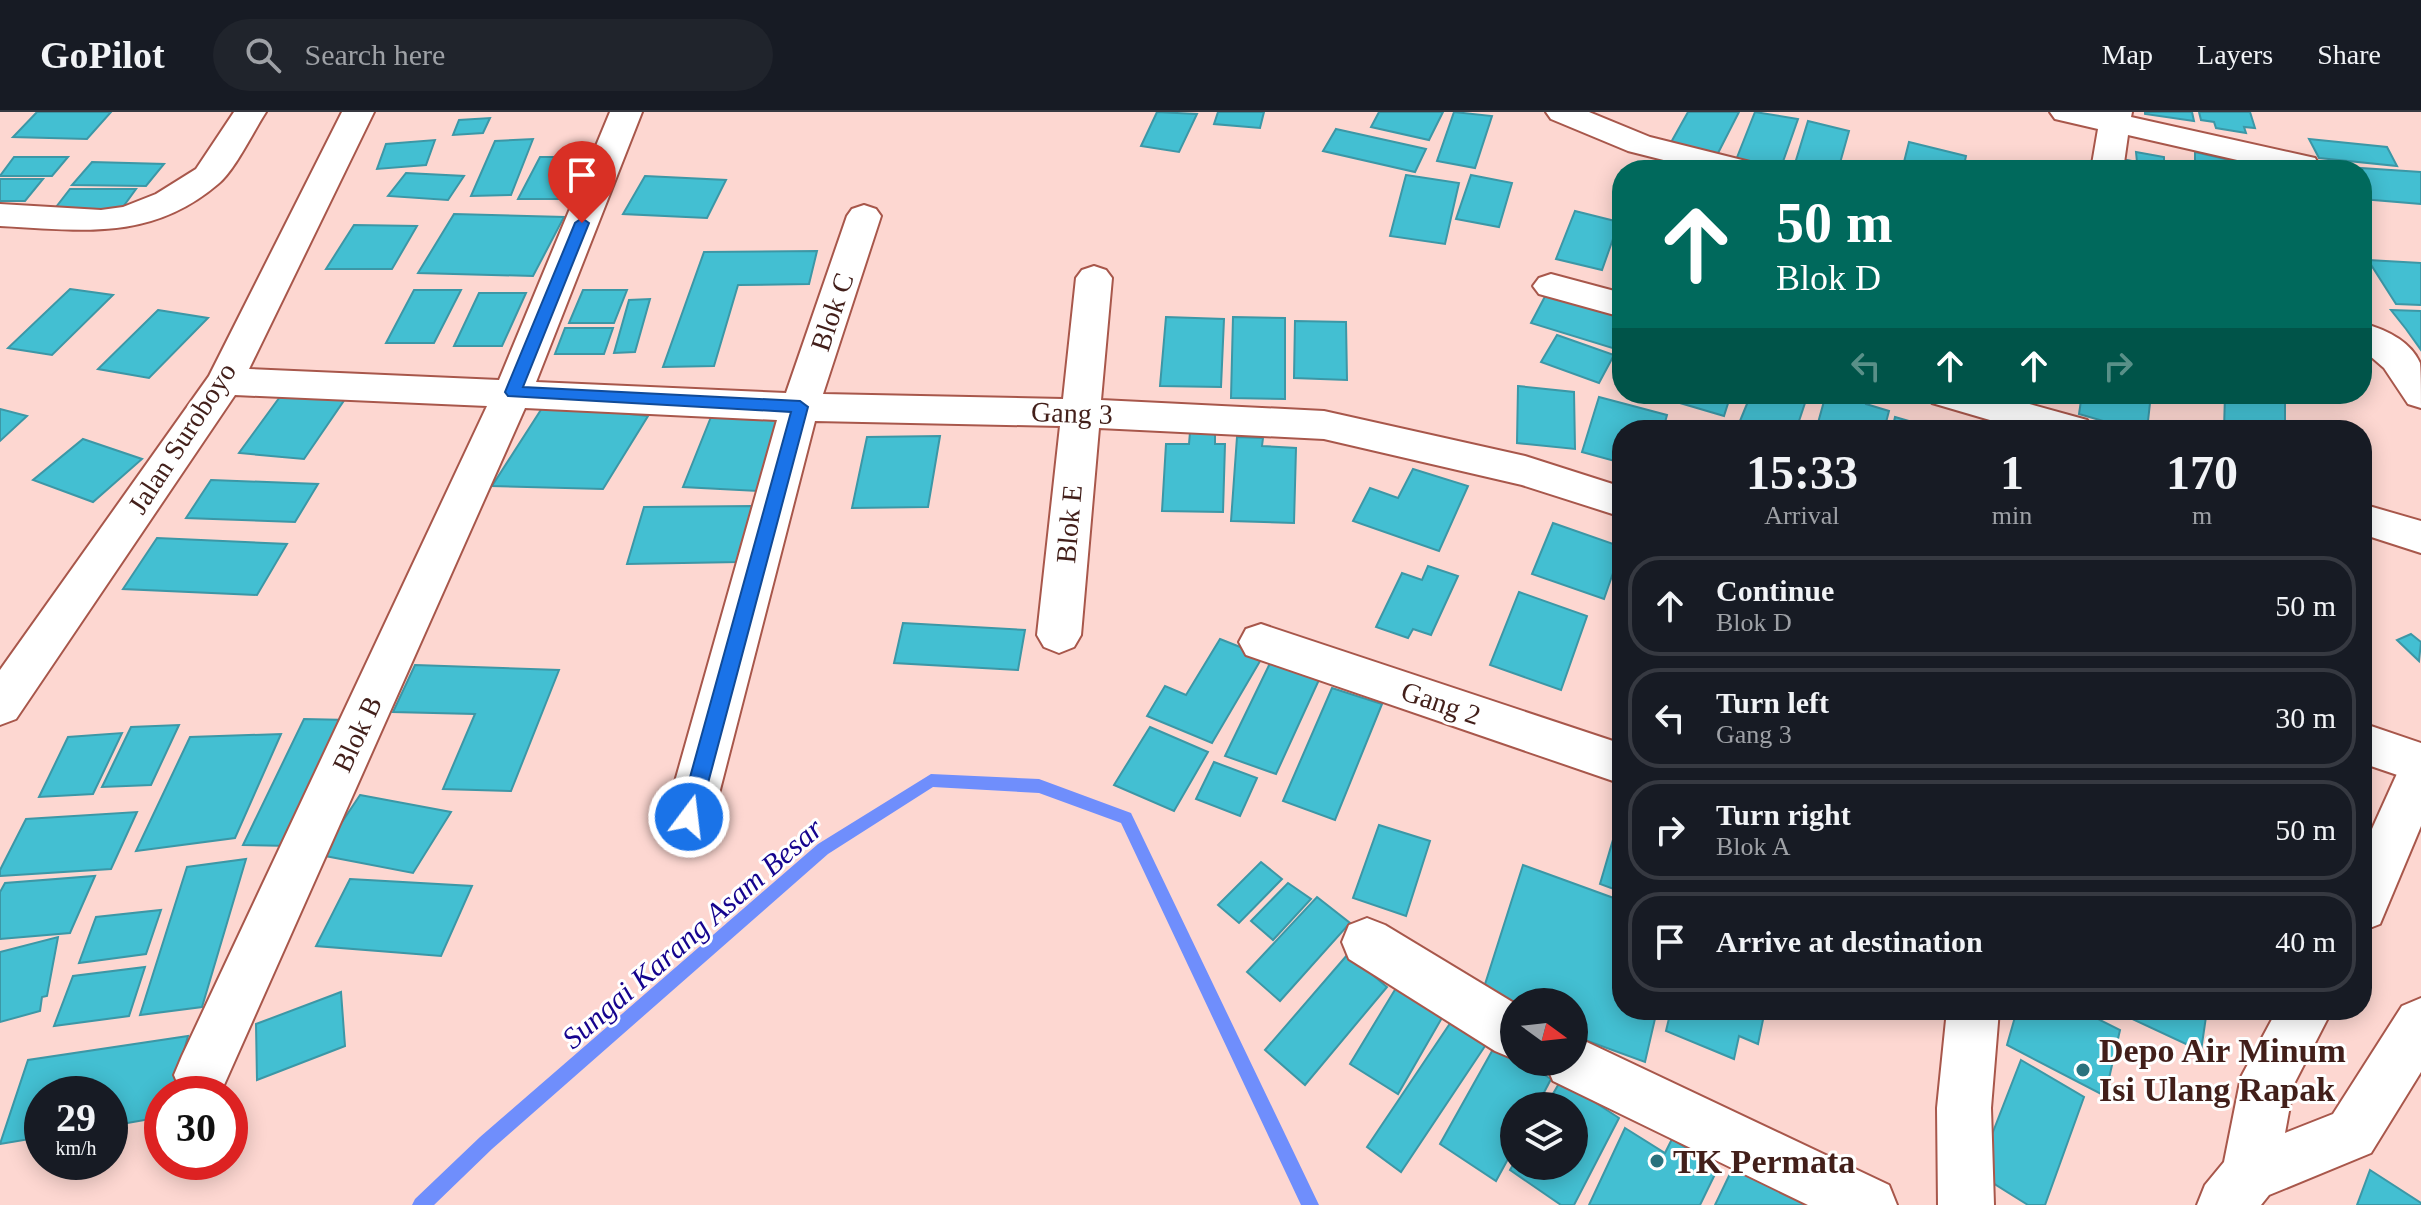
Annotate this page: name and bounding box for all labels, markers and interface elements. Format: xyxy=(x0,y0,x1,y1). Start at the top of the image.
search box xyxy=(213,19,773,91)
icon: search xyxy=(241,33,285,77)
text: GoPilot xyxy=(40,34,165,76)
text: Search here xyxy=(305,38,445,71)
text: Map xyxy=(2102,39,2153,70)
text: Layers xyxy=(2197,39,2273,70)
text: Share xyxy=(2317,39,2381,70)
pin xyxy=(548,141,616,223)
icon: arrive xyxy=(560,153,604,197)
icon: ahead xyxy=(1644,192,1748,296)
text: 50 m xyxy=(1776,192,1893,254)
text: Blok D xyxy=(1776,258,1881,298)
street label: Blok C xyxy=(804,269,860,355)
icon: left xyxy=(1844,344,1888,388)
icon: ahead xyxy=(1928,344,1972,388)
icon: ahead xyxy=(2012,344,2056,388)
icon: right xyxy=(2096,344,2140,388)
street label: Jalan Suroboyo xyxy=(122,357,242,519)
street label: Gang 3 xyxy=(1031,396,1113,430)
text: 15:33 xyxy=(1746,446,1858,499)
text: 1 xyxy=(2000,446,2024,499)
text: 170 xyxy=(2166,446,2238,499)
street label: Blok E xyxy=(1050,484,1088,564)
text: Arrival xyxy=(1764,501,1839,530)
text: min xyxy=(1992,501,2032,530)
text: m xyxy=(2192,501,2212,530)
text: Continue xyxy=(1716,574,1834,607)
icon: ahead xyxy=(1648,584,1692,628)
text: 50 m xyxy=(2275,589,2336,622)
text: Blok D xyxy=(1716,608,1792,637)
street label: Gang 2 xyxy=(1397,675,1485,731)
text: Turn left xyxy=(1716,686,1829,719)
street label: Blok B xyxy=(326,691,388,777)
icon: left xyxy=(1648,696,1692,740)
text: 30 m xyxy=(2275,701,2336,734)
text: Gang 3 xyxy=(1716,720,1792,749)
position arrow xyxy=(647,775,731,859)
text: Turn right xyxy=(1716,798,1851,831)
icon: right xyxy=(1648,808,1692,852)
water label: Sungai Karang Asam Besar xyxy=(555,811,829,1055)
text: 50 m xyxy=(2275,813,2336,846)
text: Blok A xyxy=(1716,832,1790,861)
icon: arrive xyxy=(1648,920,1692,964)
text: Arrive at destination xyxy=(1716,925,1983,958)
text: 40 m xyxy=(2275,925,2336,958)
north arrow xyxy=(1500,988,1588,1076)
map controls xyxy=(1500,988,1588,1180)
place label: Depo Air Minum Isi Ulang Rapak xyxy=(2099,1032,2346,1108)
marker: Depo Air Minum Isi Ulang Rapak xyxy=(2074,1061,2092,1079)
speed limit sign: 30 xyxy=(144,1076,248,1180)
button: layers xyxy=(1500,1092,1588,1180)
text: 29 xyxy=(56,1095,96,1140)
text: km/h xyxy=(55,1137,97,1159)
place label: TK Permata xyxy=(1673,1143,1855,1180)
marker: TK Permata xyxy=(1648,1152,1666,1170)

